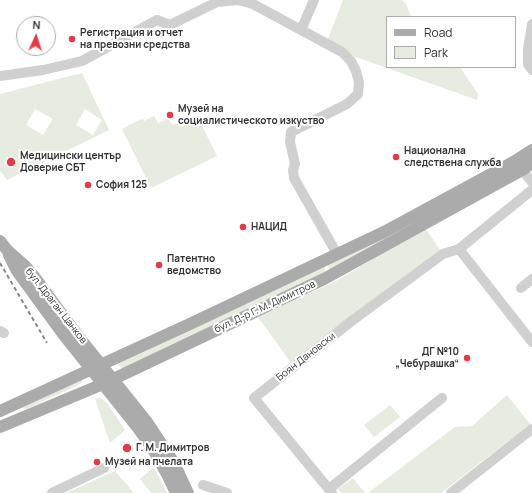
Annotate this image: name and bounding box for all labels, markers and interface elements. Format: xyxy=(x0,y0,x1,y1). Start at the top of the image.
north arrow xyxy=(16,16,56,56)
legend xyxy=(386,16,516,68)
text: N xyxy=(32,17,41,32)
text: Road xyxy=(424,24,452,41)
place label: Регистрация и отчет на превозни средства xyxy=(80,27,190,50)
marker: Регистрация и отчет на превозни средства xyxy=(67,34,77,44)
text: Park xyxy=(424,44,448,61)
place label: Музей на социалистическото изкуство xyxy=(178,103,325,126)
marker: Музей на социалистическото изкуство xyxy=(165,110,175,120)
place label: Национална следствена служба xyxy=(404,145,501,168)
place label: Медицински център Доверие СБТ xyxy=(20,150,121,174)
marker: Национална следствена служба xyxy=(391,152,401,162)
marker: Медицински център Доверие СБТ xyxy=(5,156,17,168)
place label: София 125 xyxy=(96,179,147,191)
marker: София 125 xyxy=(83,180,93,190)
place label: НАЦИД xyxy=(251,221,287,233)
marker: НАЦИД xyxy=(238,222,248,232)
place label: Патентно ведомство xyxy=(167,253,221,276)
marker: Патентно ведомство xyxy=(154,260,164,270)
street label: бул. Драган Цанков xyxy=(23,266,89,346)
street label: бул. Д-р Г. М. Димитров xyxy=(213,278,317,336)
street label: Боян Дановски xyxy=(274,330,338,384)
place label: ДГ №10 „Чебурашка“ xyxy=(395,346,459,370)
marker: ДГ №10 „Чебурашка“ xyxy=(462,353,472,363)
marker: Г. М. Димитров xyxy=(121,442,133,454)
place label: Г. М. Димитров xyxy=(136,442,209,454)
place label: Музей на пчелата xyxy=(105,456,193,468)
marker: Музей на пчелата xyxy=(92,457,102,467)

